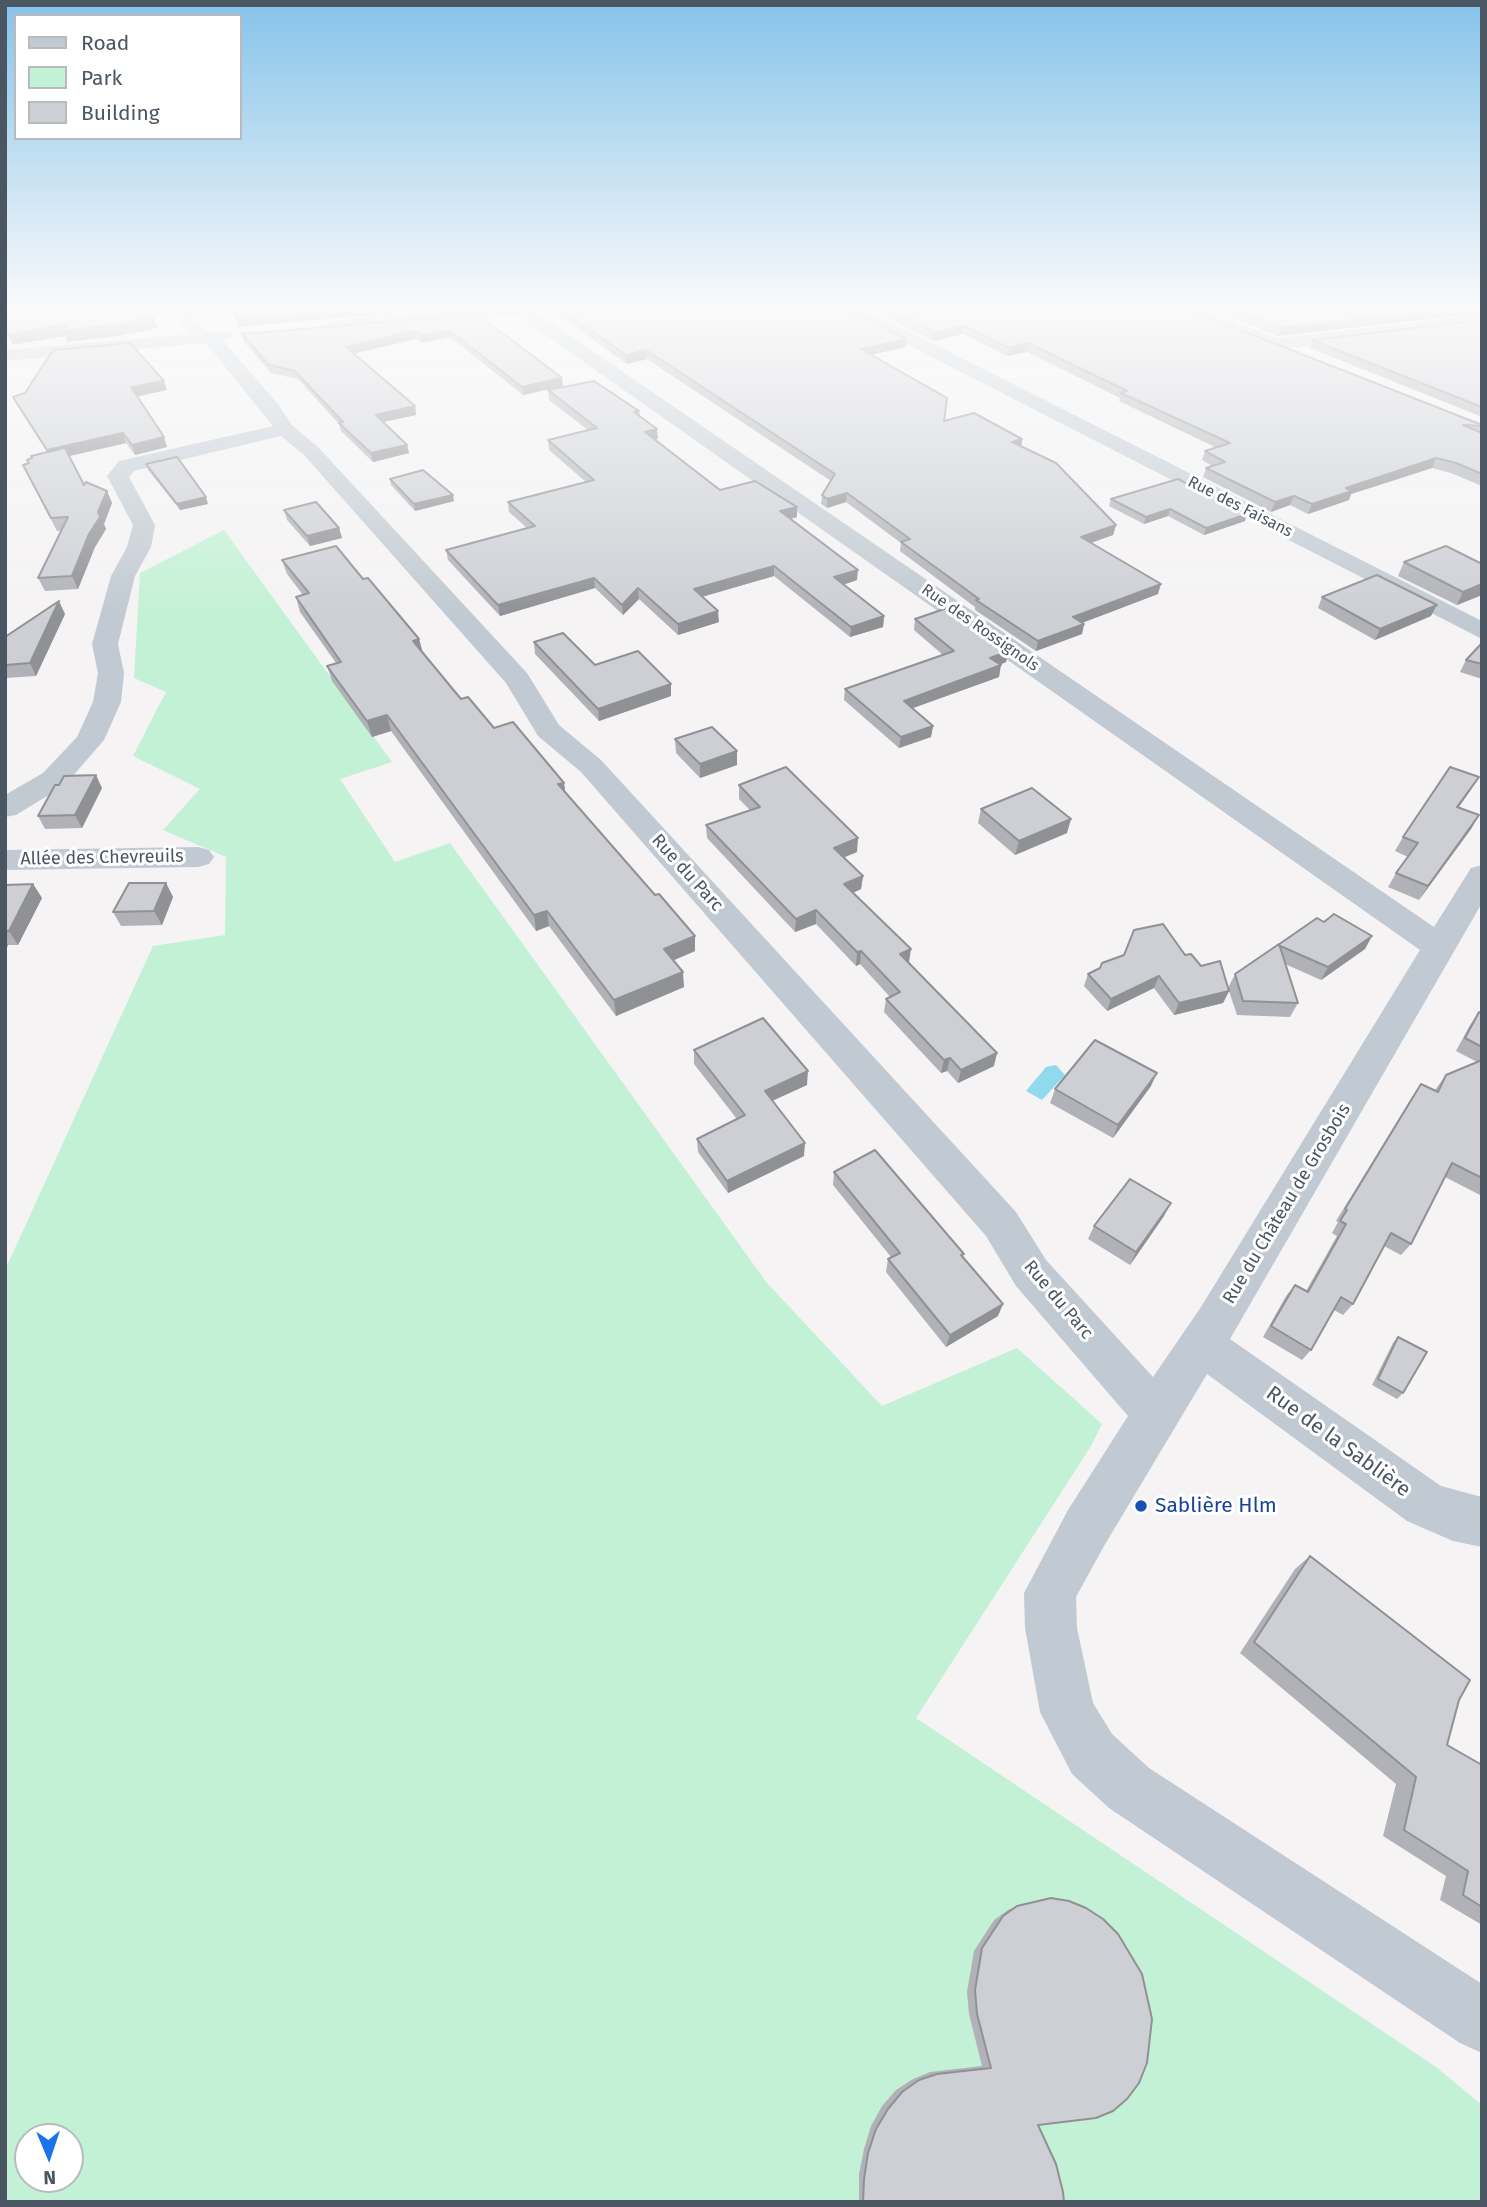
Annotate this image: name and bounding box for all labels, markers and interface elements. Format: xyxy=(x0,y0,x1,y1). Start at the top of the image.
legend xyxy=(14,14,242,140)
text: Road xyxy=(81,30,129,56)
text: Park xyxy=(81,65,122,91)
text: Building xyxy=(81,100,160,126)
street label: Rue des Faisans xyxy=(1184,472,1296,542)
street label: Rue des Rossignols xyxy=(917,580,1043,676)
street label: Rue du Parc xyxy=(647,830,727,916)
street label: Allée des Chevreuils xyxy=(20,846,184,870)
street label: Rue du Château de Grosbois xyxy=(1219,1100,1355,1308)
street label: Rue du Parc xyxy=(1019,1256,1097,1344)
street label: Rue de la Sablière xyxy=(1261,1381,1415,1503)
place label: Sablière Hlm xyxy=(1155,1493,1277,1519)
marker: Sablière Hlm xyxy=(1133,1498,1149,1514)
north arrow xyxy=(14,2123,84,2193)
text: N xyxy=(43,2166,56,2189)

